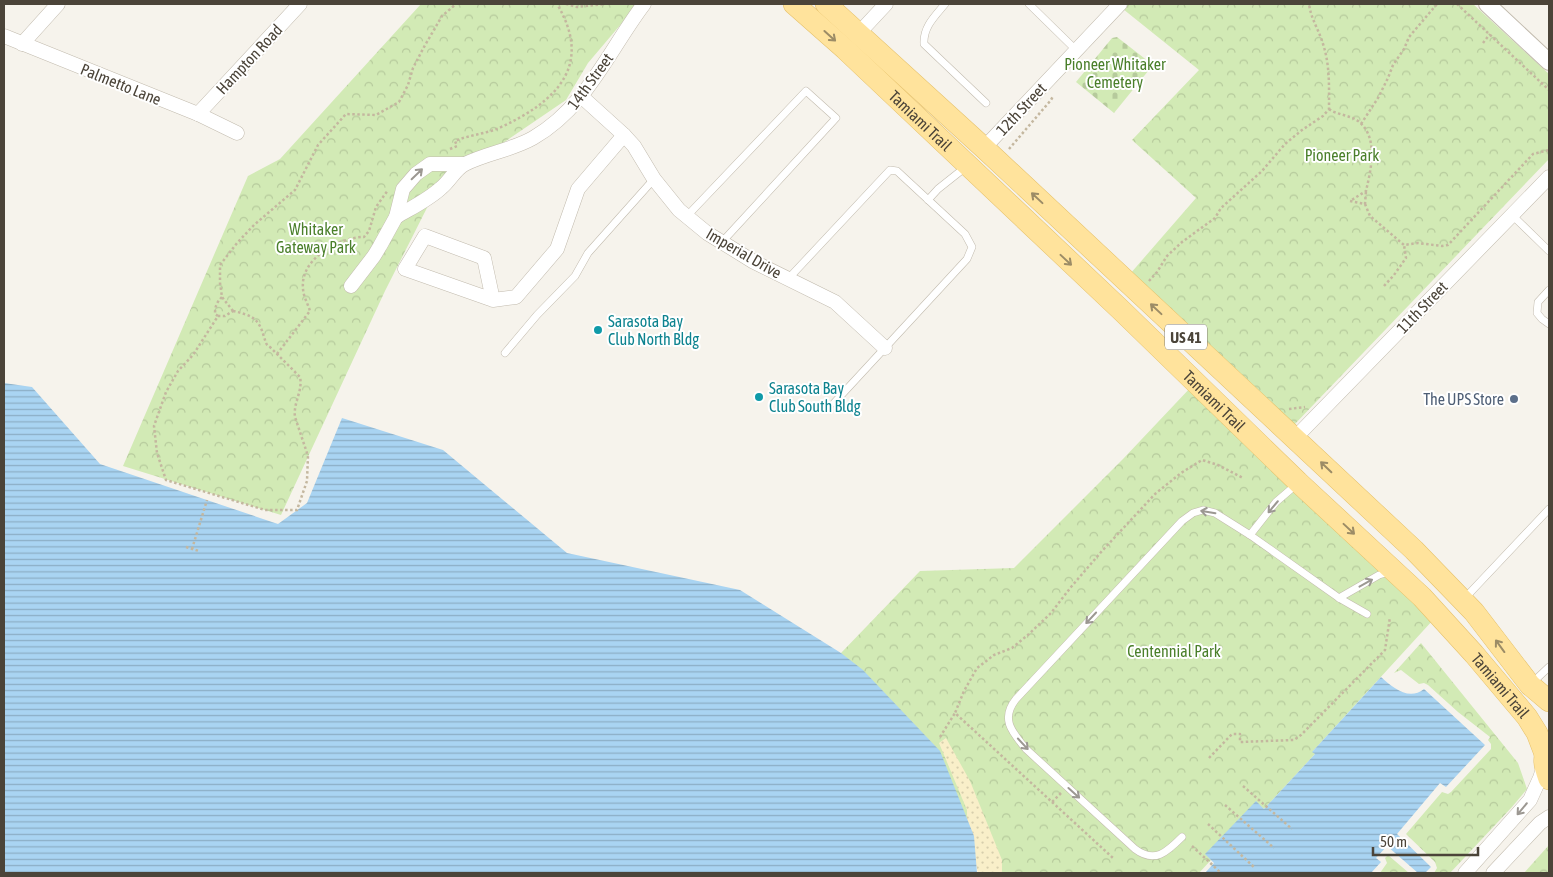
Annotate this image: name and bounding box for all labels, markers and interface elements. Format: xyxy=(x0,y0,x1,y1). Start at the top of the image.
street label: Hampton Road xyxy=(212,21,286,98)
one-way arrow xyxy=(824,30,837,42)
street label: 14th Street xyxy=(564,49,617,112)
park label: Pioneer Whitaker Cemetery xyxy=(1064,55,1166,92)
street label: Palmetto Lane xyxy=(78,60,164,108)
street label: 12th Street xyxy=(992,79,1050,139)
street label: Tamiami Trail xyxy=(886,87,956,155)
park label: Pioneer Park xyxy=(1305,146,1379,164)
one-way arrow xyxy=(410,168,423,180)
one-way arrow xyxy=(1031,192,1044,204)
park label: Whitaker Gateway Park xyxy=(276,220,356,257)
street label: Imperial Drive xyxy=(703,224,785,283)
one-way arrow xyxy=(1060,254,1073,266)
street label: 11th Street xyxy=(1393,277,1451,337)
one-way arrow xyxy=(1150,303,1163,315)
place label: Sarasota Bay Club North Bldg xyxy=(608,312,699,349)
marker: Sarasota Bay Club North Bldg xyxy=(592,324,604,336)
road number: US 41 xyxy=(1165,324,1207,350)
street label: Tamiami Trail xyxy=(1180,367,1250,435)
place label: Sarasota Bay Club South Bldg xyxy=(769,379,861,416)
place label: The UPS Store xyxy=(1423,390,1504,408)
marker: Sarasota Bay Club South Bldg xyxy=(753,391,765,403)
marker: The UPS Store xyxy=(1508,393,1520,405)
one-way arrow xyxy=(1320,461,1332,474)
one-way arrow xyxy=(1267,500,1278,513)
one-way arrow xyxy=(1200,507,1216,517)
one-way arrow xyxy=(1342,523,1355,535)
one-way arrow xyxy=(1358,578,1373,588)
one-way arrow xyxy=(1085,612,1097,625)
one-way arrow xyxy=(1495,640,1506,653)
park label: Centennial Park xyxy=(1127,642,1221,660)
street label: Tamiami Trail xyxy=(1468,649,1533,722)
one-way arrow xyxy=(1017,738,1029,751)
one-way arrow xyxy=(1068,787,1081,798)
one-way arrow xyxy=(1516,802,1528,815)
scale bar xyxy=(1373,824,1478,856)
text: 50 m xyxy=(1380,833,1407,850)

